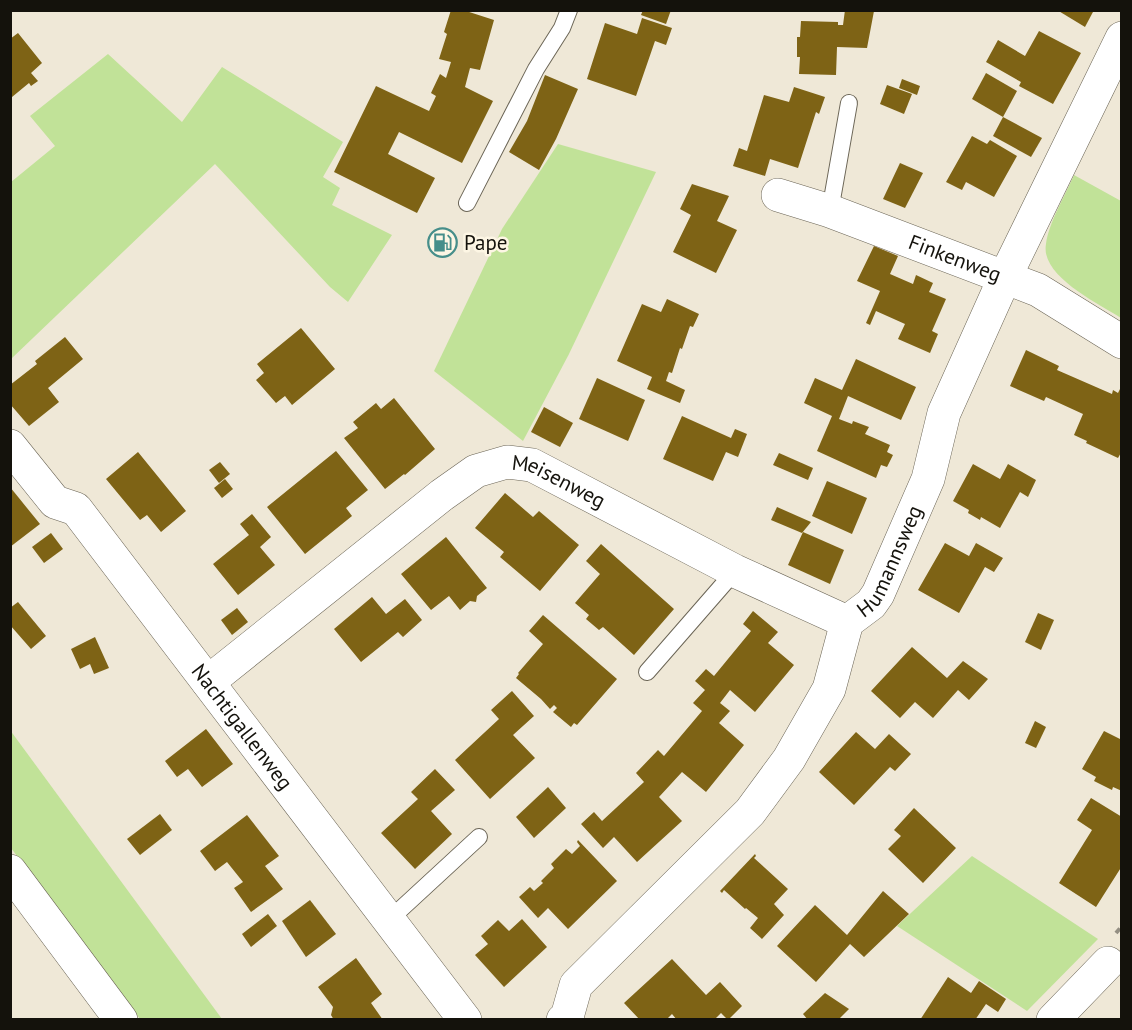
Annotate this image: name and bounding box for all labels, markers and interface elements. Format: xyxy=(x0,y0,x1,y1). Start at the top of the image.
fuel station icon: Pape xyxy=(427,227,459,259)
street label: Finkenweg xyxy=(905,228,1005,288)
place label: Pape xyxy=(464,229,507,256)
street label: Meisenweg xyxy=(511,449,610,514)
street label: Humannsweg xyxy=(851,501,928,623)
street label: Nachtigallenweg xyxy=(186,658,299,795)

